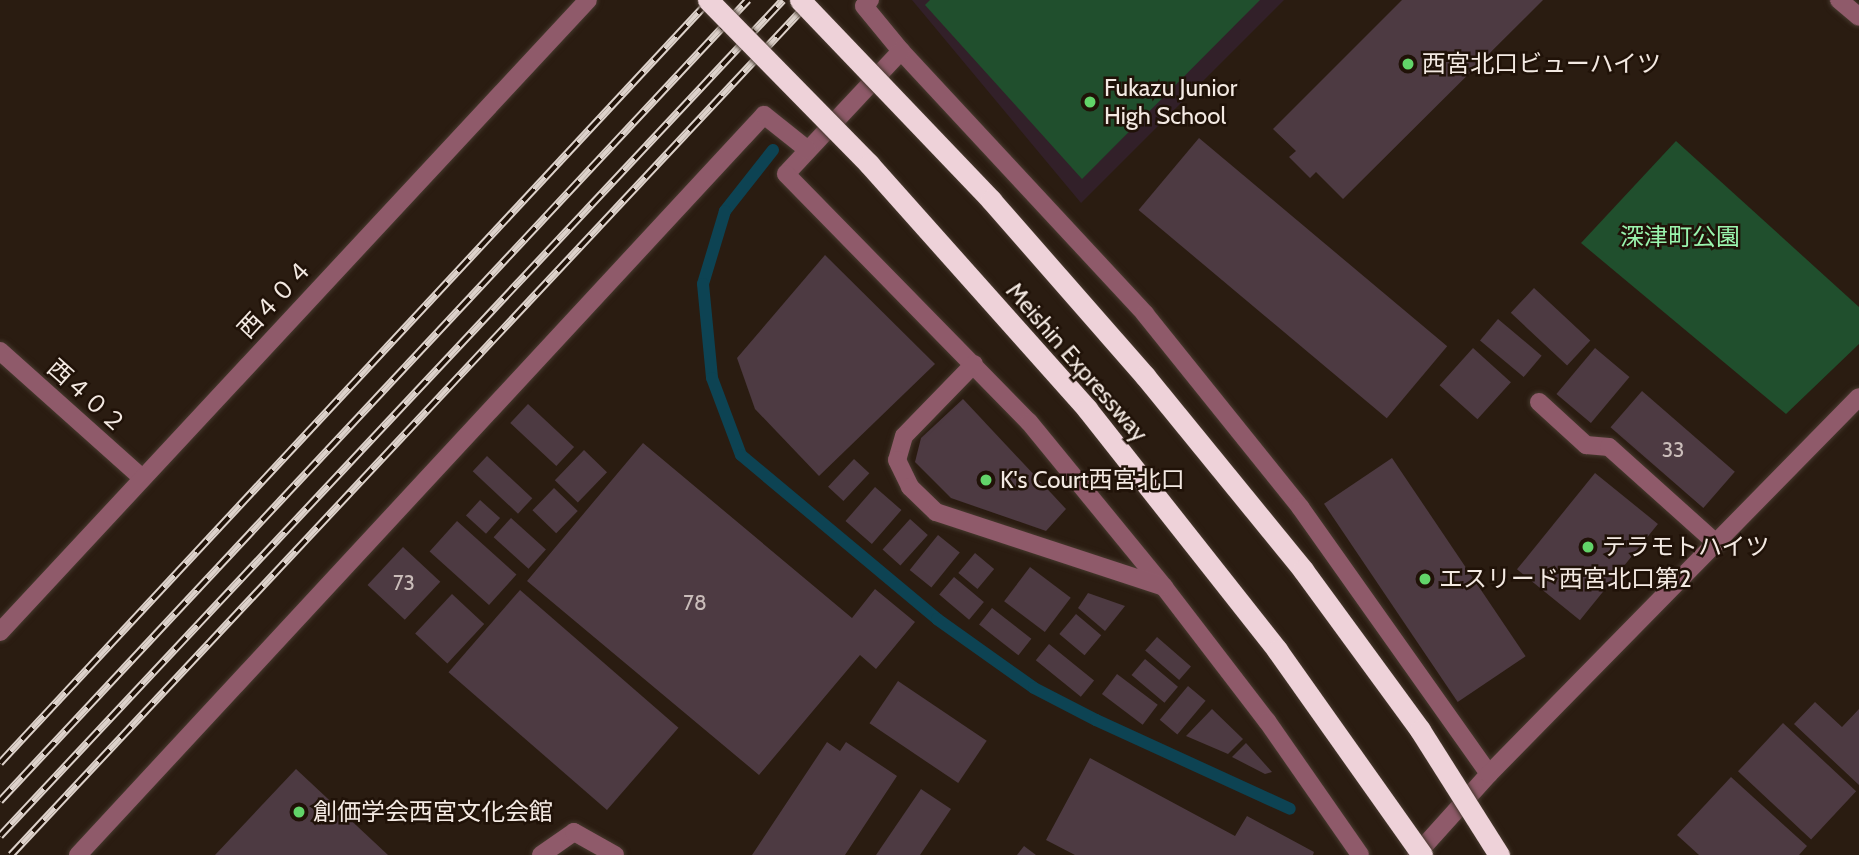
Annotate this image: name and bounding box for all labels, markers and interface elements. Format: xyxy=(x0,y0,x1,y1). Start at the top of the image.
place label: 西宮北口ビューハイツ xyxy=(1422,50,1662,78)
marker: 西宮北口ビューハイツ xyxy=(1400,56,1416,72)
place label: Fukazu Junior High School xyxy=(1104,74,1237,130)
marker: Fukazu Junior High School xyxy=(1082,94,1098,110)
park label: 深津町公園 xyxy=(1620,223,1740,251)
street label: 西４０４ xyxy=(232,254,318,344)
street label: Meishin Expressway xyxy=(1000,277,1154,447)
street label: 西４０２ xyxy=(42,353,132,439)
house number: 33 xyxy=(1662,437,1684,463)
place label: K's Court西宮北口 xyxy=(1000,466,1185,494)
marker: K's Court西宮北口 xyxy=(978,472,994,488)
place label: テラモトハイツ xyxy=(1602,533,1770,561)
marker: テラモトハイツ xyxy=(1580,539,1596,555)
place label: エスリード西宮北口第2 xyxy=(1439,565,1692,593)
house number: 73 xyxy=(393,570,415,596)
marker: エスリード西宮北口第2 xyxy=(1417,571,1433,587)
house number: 78 xyxy=(683,590,707,616)
place label: 創価学会西宮文化会館 xyxy=(313,798,553,826)
marker: 創価学会西宮文化会館 xyxy=(291,804,307,820)

